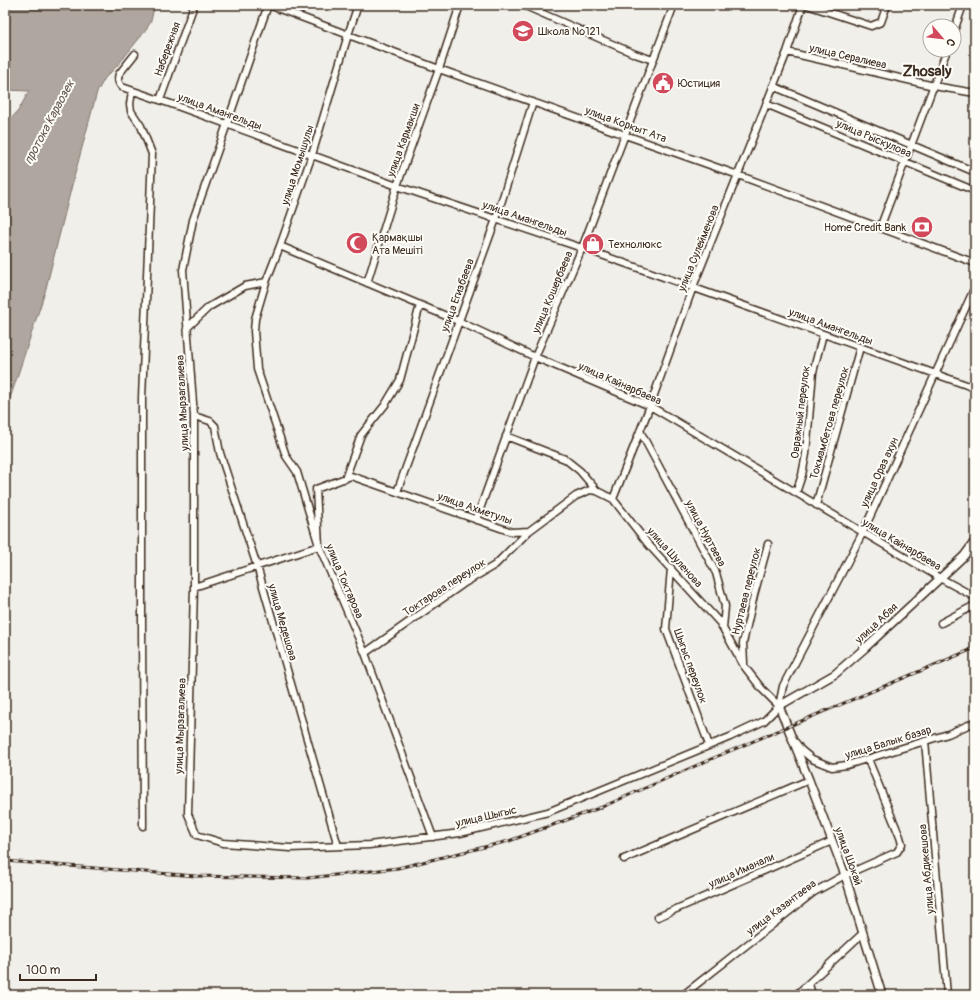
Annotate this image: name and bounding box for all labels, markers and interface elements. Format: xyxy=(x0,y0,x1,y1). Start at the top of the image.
school or university icon: Школа №121 xyxy=(510,18,536,44)
north arrow xyxy=(922,18,962,58)
street label: Набережная xyxy=(152,20,183,78)
place label: Школа №121 xyxy=(538,25,600,38)
text: С xyxy=(943,36,958,49)
street label: улица Сералиева xyxy=(807,41,888,72)
district label: Zhosaly xyxy=(903,62,952,81)
public building icon: Юстиция xyxy=(650,70,676,96)
water label: протока Караозек xyxy=(21,76,79,167)
place label: Юстиция xyxy=(678,77,720,90)
street label: улица Амангельды xyxy=(175,90,264,133)
street label: улица Кармакши xyxy=(384,102,423,180)
street label: улица Коркыт Ата xyxy=(582,103,668,145)
street label: улица Рыскулова xyxy=(833,116,913,160)
street label: улица Момышулы xyxy=(278,124,317,208)
street label: улица Амангельды xyxy=(480,198,569,239)
street label: улица Сулейменова xyxy=(675,203,722,294)
bank icon: Home Credit Bank xyxy=(909,214,935,240)
place label: Home Credit Bank xyxy=(824,221,906,234)
mosque icon: Қармақшы Ата Мешіті xyxy=(344,230,370,256)
place label: Қармақшы Ата Мешіті xyxy=(372,231,423,257)
shop icon: Технолюкс xyxy=(580,231,606,257)
place label: Технолюкс xyxy=(608,238,662,251)
street label: улица Кошербаева xyxy=(529,249,576,336)
street label: улица Егизбаева xyxy=(438,257,477,334)
street label: улица Амангельды xyxy=(786,305,875,348)
street label: улица Мырзагалиева xyxy=(173,355,192,452)
street label: улица Кайнарбаева xyxy=(575,359,663,408)
street label: Овражный переулок xyxy=(788,364,813,459)
street label: Токмамбетова переулок xyxy=(807,365,852,481)
street label: улица Ораз ахун xyxy=(857,435,901,510)
street label: улица Ахметулы xyxy=(435,489,514,527)
street label: улица Нуртаева xyxy=(682,497,728,569)
street label: улица Кайнарбаева xyxy=(859,515,944,573)
street label: улица Шуленова xyxy=(643,524,705,590)
street label: улица Токтарова xyxy=(323,541,366,620)
street label: Нуртаева переулок xyxy=(729,546,764,636)
street label: Токтарова переулок xyxy=(400,556,488,619)
street label: улица Медешова xyxy=(265,581,300,662)
street label: улица Абая xyxy=(852,600,900,647)
street label: Шыгыс переулок xyxy=(671,627,710,706)
street label: улица Мырзагалиева xyxy=(172,678,189,775)
street label: улица Балык базар xyxy=(843,723,933,762)
street label: улица Шыгыс xyxy=(453,803,518,830)
street label: улица Шокай xyxy=(832,824,865,887)
street label: улица Абдикешова xyxy=(916,824,937,915)
street label: улица Иманали xyxy=(706,850,776,891)
street label: улица Казантаева xyxy=(743,877,819,938)
scale bar xyxy=(20,956,96,982)
text: 100 m xyxy=(26,963,61,978)

